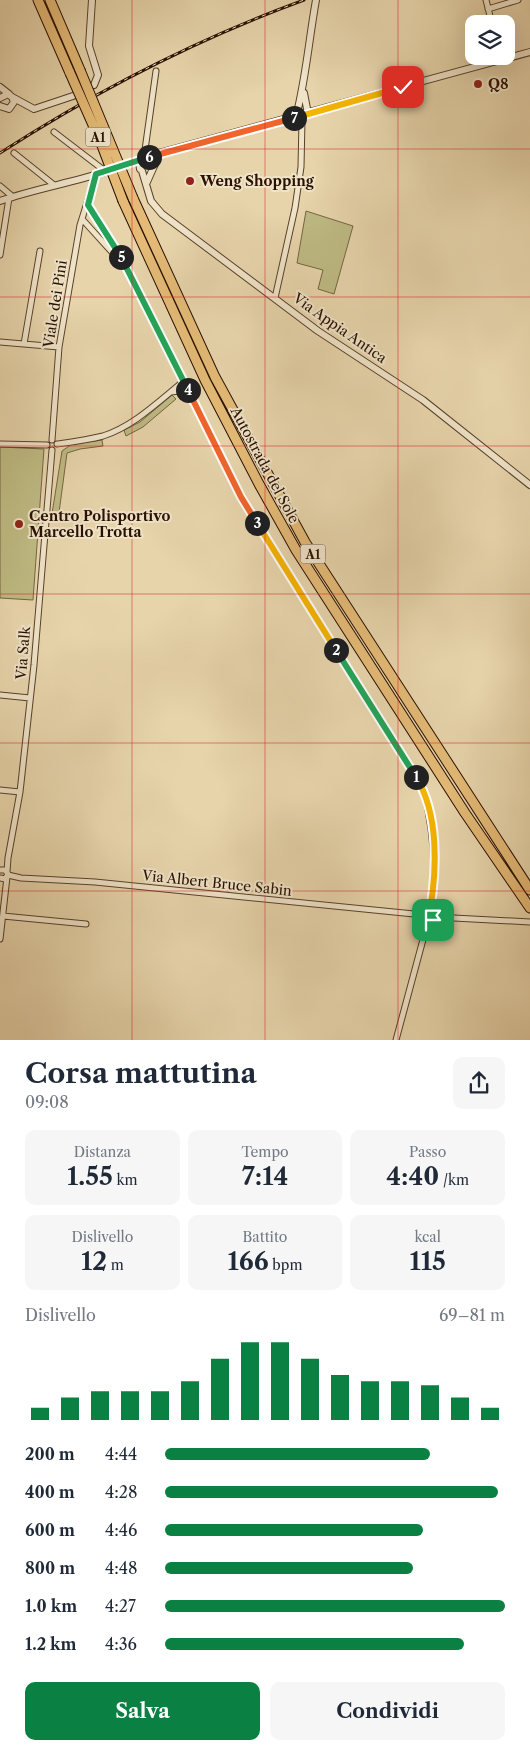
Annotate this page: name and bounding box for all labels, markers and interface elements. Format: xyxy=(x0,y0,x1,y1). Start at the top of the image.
map controls xyxy=(465,15,515,65)
button: layers xyxy=(465,15,515,65)
pin xyxy=(382,66,424,108)
icon: check xyxy=(389,73,417,101)
place label: Q8 xyxy=(488,75,509,93)
marker: Q8 xyxy=(472,78,484,90)
pin: 7 xyxy=(282,106,306,130)
text: 7 xyxy=(291,109,298,127)
road number: A1 xyxy=(86,128,110,146)
pin: 6 xyxy=(136,144,162,170)
text: 6 xyxy=(145,148,154,166)
place label: Weng Shopping xyxy=(199,172,315,190)
marker: Weng Shopping xyxy=(184,175,196,187)
pin: 5 xyxy=(108,244,134,270)
text: 5 xyxy=(118,248,125,266)
street label: Viale dei Pini xyxy=(39,259,71,350)
street label: Via Appia Antica xyxy=(289,288,391,367)
pin: 4 xyxy=(176,378,200,402)
text: 4 xyxy=(184,381,193,399)
street label: Autostrada del Sole xyxy=(226,403,303,526)
place label: Centro Polisportivo Marcello Trotta xyxy=(29,507,170,541)
pin: 3 xyxy=(244,510,270,536)
text: 3 xyxy=(254,514,261,532)
marker: Centro Polisportivo Marcello Trotta xyxy=(13,518,25,530)
road number: A1 xyxy=(300,544,326,564)
street label: Via Salk xyxy=(12,625,34,681)
pin: 2 xyxy=(324,638,348,662)
text: 2 xyxy=(332,641,341,659)
pin: 1 xyxy=(404,764,428,790)
text: 1 xyxy=(413,768,420,786)
street label: Via Albert Bruce Sabin xyxy=(140,866,293,900)
pin xyxy=(412,899,454,941)
icon: arrive xyxy=(419,906,447,934)
text: Corsa mattutina xyxy=(25,1056,257,1090)
button: share xyxy=(453,1057,505,1109)
text: 09:08 xyxy=(25,1092,69,1112)
text: Distanza xyxy=(74,1143,131,1161)
text: Tempo xyxy=(241,1143,289,1161)
text: Passo xyxy=(409,1143,446,1161)
text: 1.55 xyxy=(67,1161,113,1192)
text: 7:14 xyxy=(242,1161,288,1192)
text: 4:40 xyxy=(386,1161,439,1192)
text: km xyxy=(113,1171,138,1189)
text: /km xyxy=(439,1171,469,1189)
text: Dislivello xyxy=(71,1228,133,1246)
text: Battito xyxy=(243,1228,287,1246)
text: kcal xyxy=(414,1228,441,1246)
text: 12 xyxy=(81,1246,107,1277)
text: 166 xyxy=(227,1246,269,1277)
text: 115 xyxy=(410,1246,446,1277)
text: m xyxy=(107,1256,124,1274)
text: bpm xyxy=(269,1256,302,1274)
text: Dislivello xyxy=(25,1305,96,1325)
text: 69–81 m xyxy=(439,1305,505,1325)
text: 200 m xyxy=(25,1444,75,1464)
text: 4:44 xyxy=(105,1444,137,1464)
text: 400 m xyxy=(25,1482,75,1502)
text: 4:28 xyxy=(105,1482,137,1502)
text: 600 m xyxy=(25,1520,75,1540)
text: 4:46 xyxy=(105,1520,137,1540)
text: 800 m xyxy=(25,1558,75,1578)
text: 4:48 xyxy=(105,1558,137,1578)
text: 1.0 km xyxy=(25,1596,77,1616)
text: 4:27 xyxy=(105,1596,136,1616)
text: 1.2 km xyxy=(25,1634,77,1654)
text: 4:36 xyxy=(105,1634,137,1654)
button: Salva xyxy=(25,1682,260,1740)
button: Condividi xyxy=(270,1682,505,1740)

